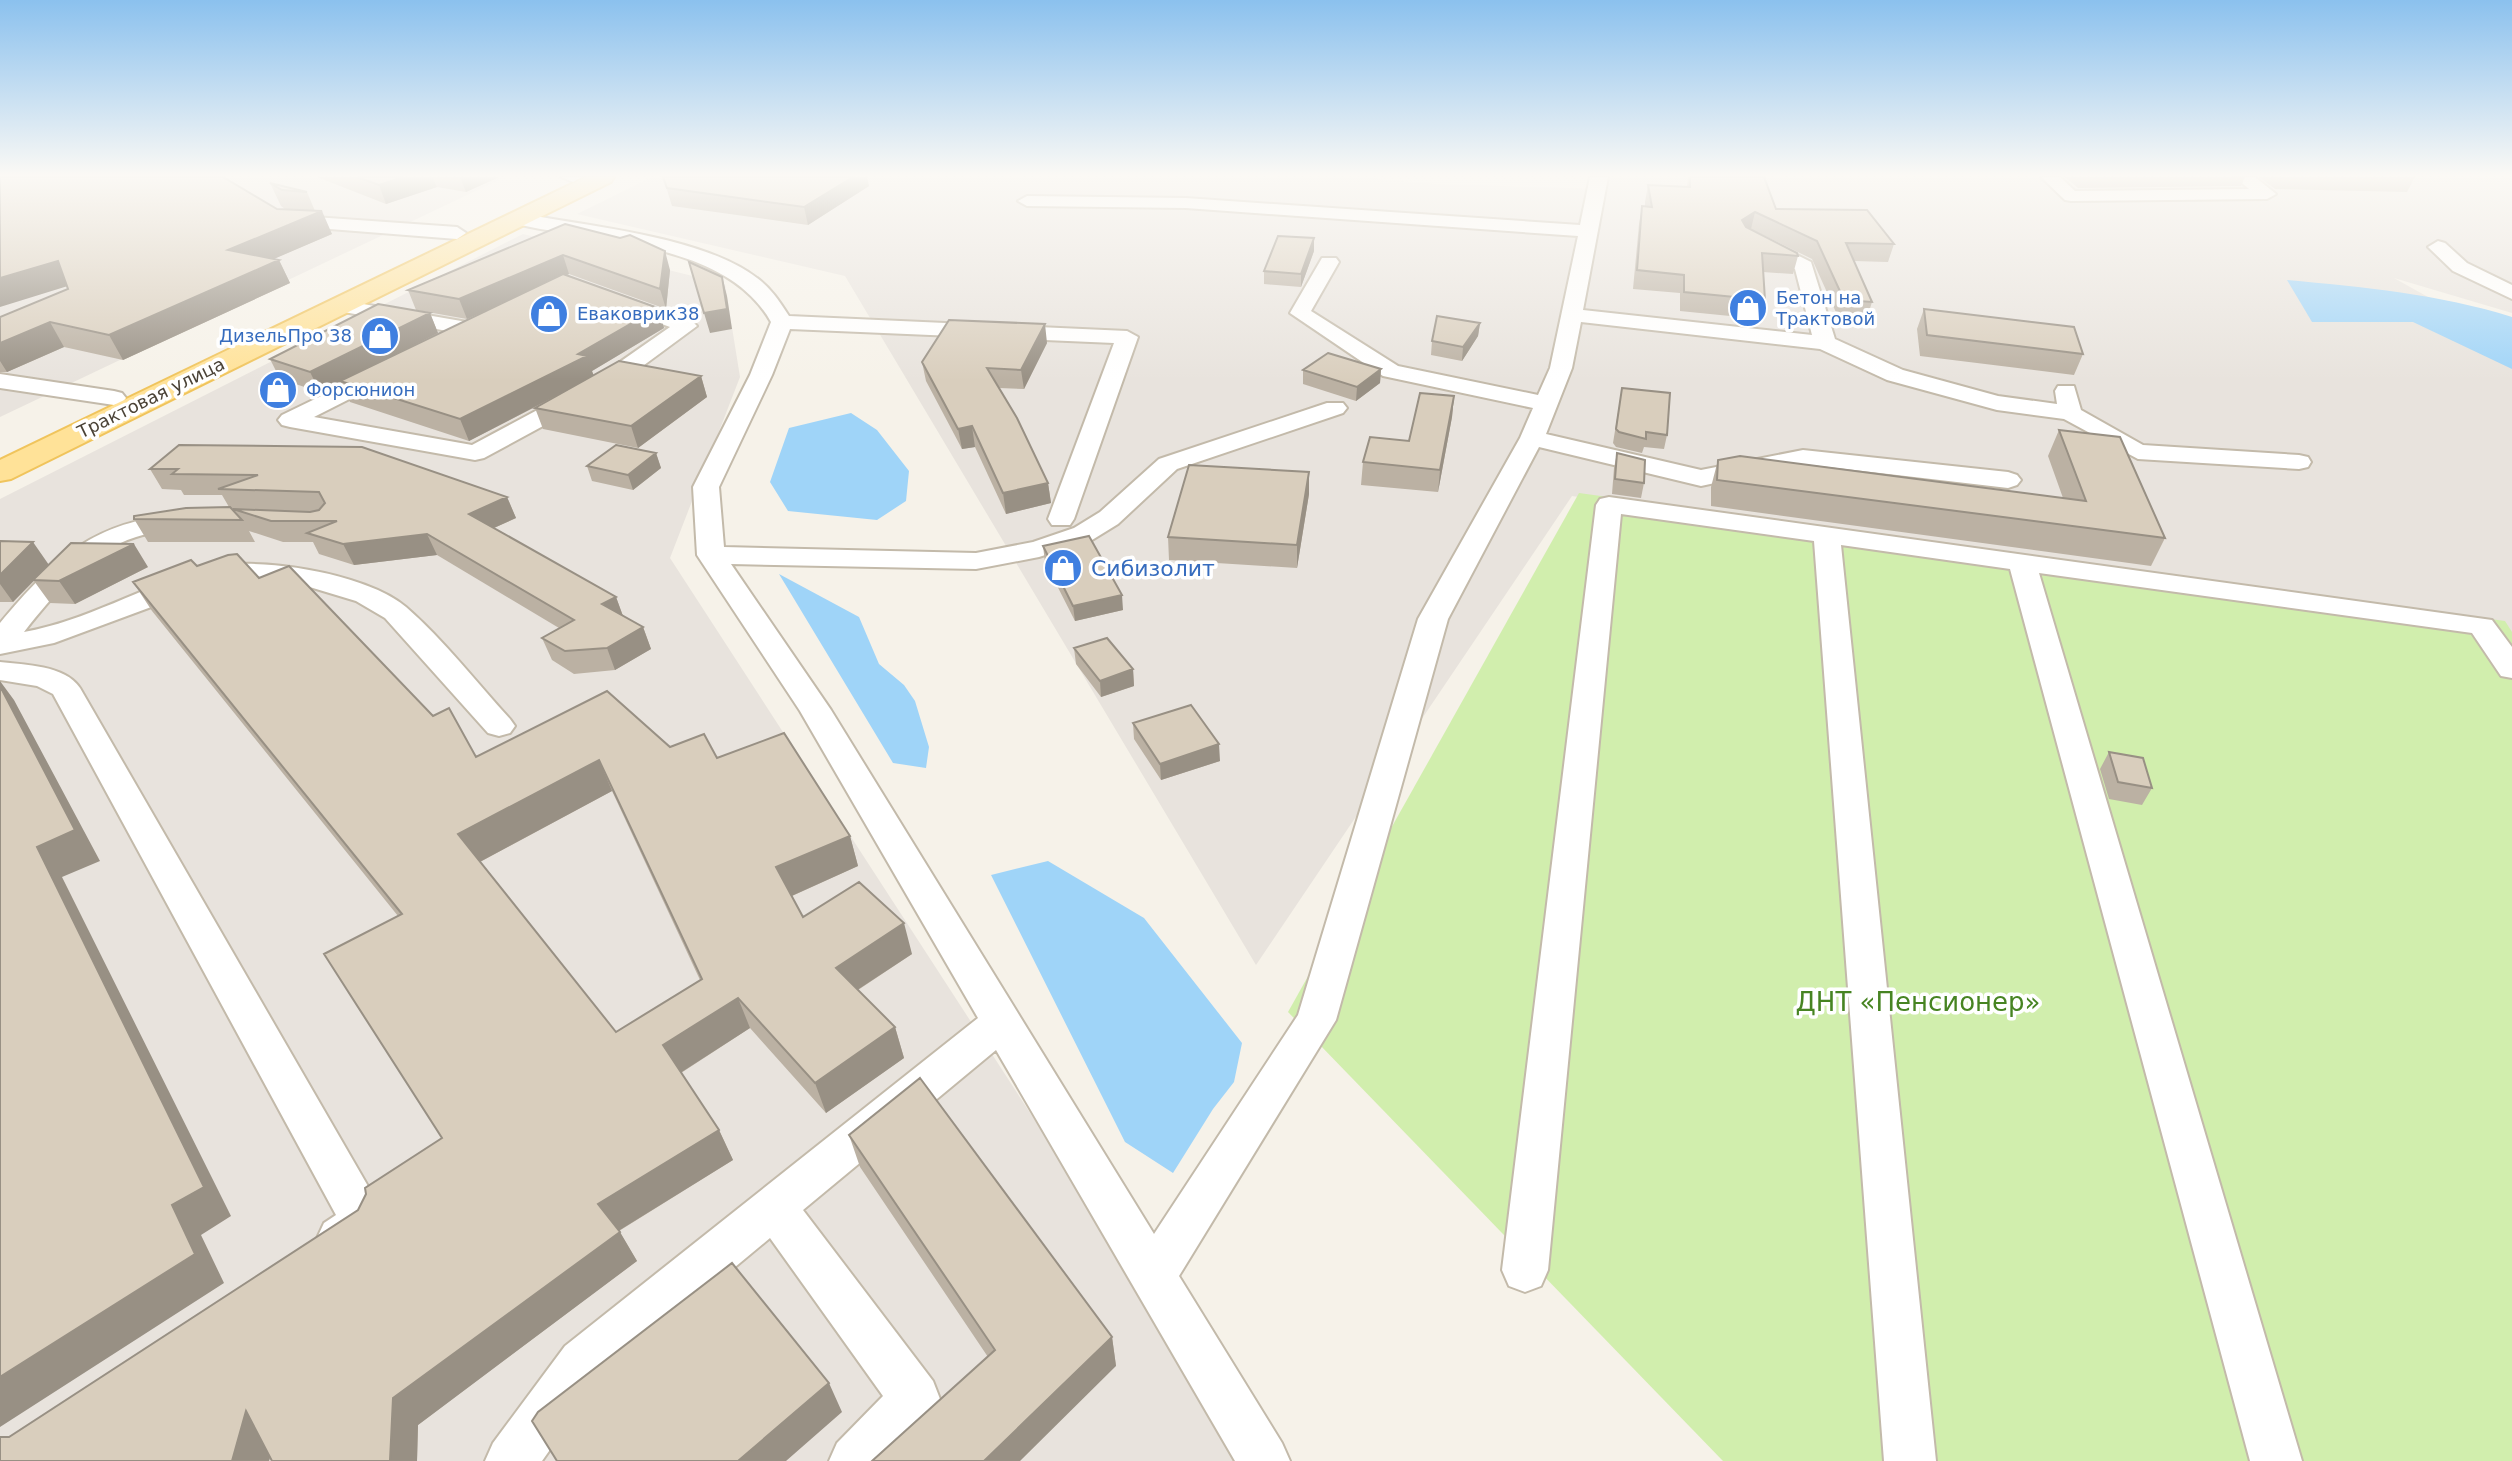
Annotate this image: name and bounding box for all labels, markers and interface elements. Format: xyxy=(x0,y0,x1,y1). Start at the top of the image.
shop icon: Бетон на Трактовой xyxy=(1727,287,1769,329)
place label: Бетон на Трактовой xyxy=(1775,287,1875,329)
shop icon: Еваковрик38 xyxy=(528,293,570,335)
place label: Еваковрик38 xyxy=(577,303,699,324)
shop icon: ДизельПро 38 xyxy=(359,315,401,357)
place label: ДизельПро 38 xyxy=(219,325,352,346)
street label: Трактовая улица xyxy=(73,353,228,443)
shop icon: Форсюнион xyxy=(257,369,299,411)
place label: Форсюнион xyxy=(306,379,415,400)
shop icon: Сибизолит xyxy=(1042,547,1084,589)
place label: Сибизолит xyxy=(1091,556,1215,581)
park label: ДНТ «Пенсионер» xyxy=(1796,987,2040,1017)

